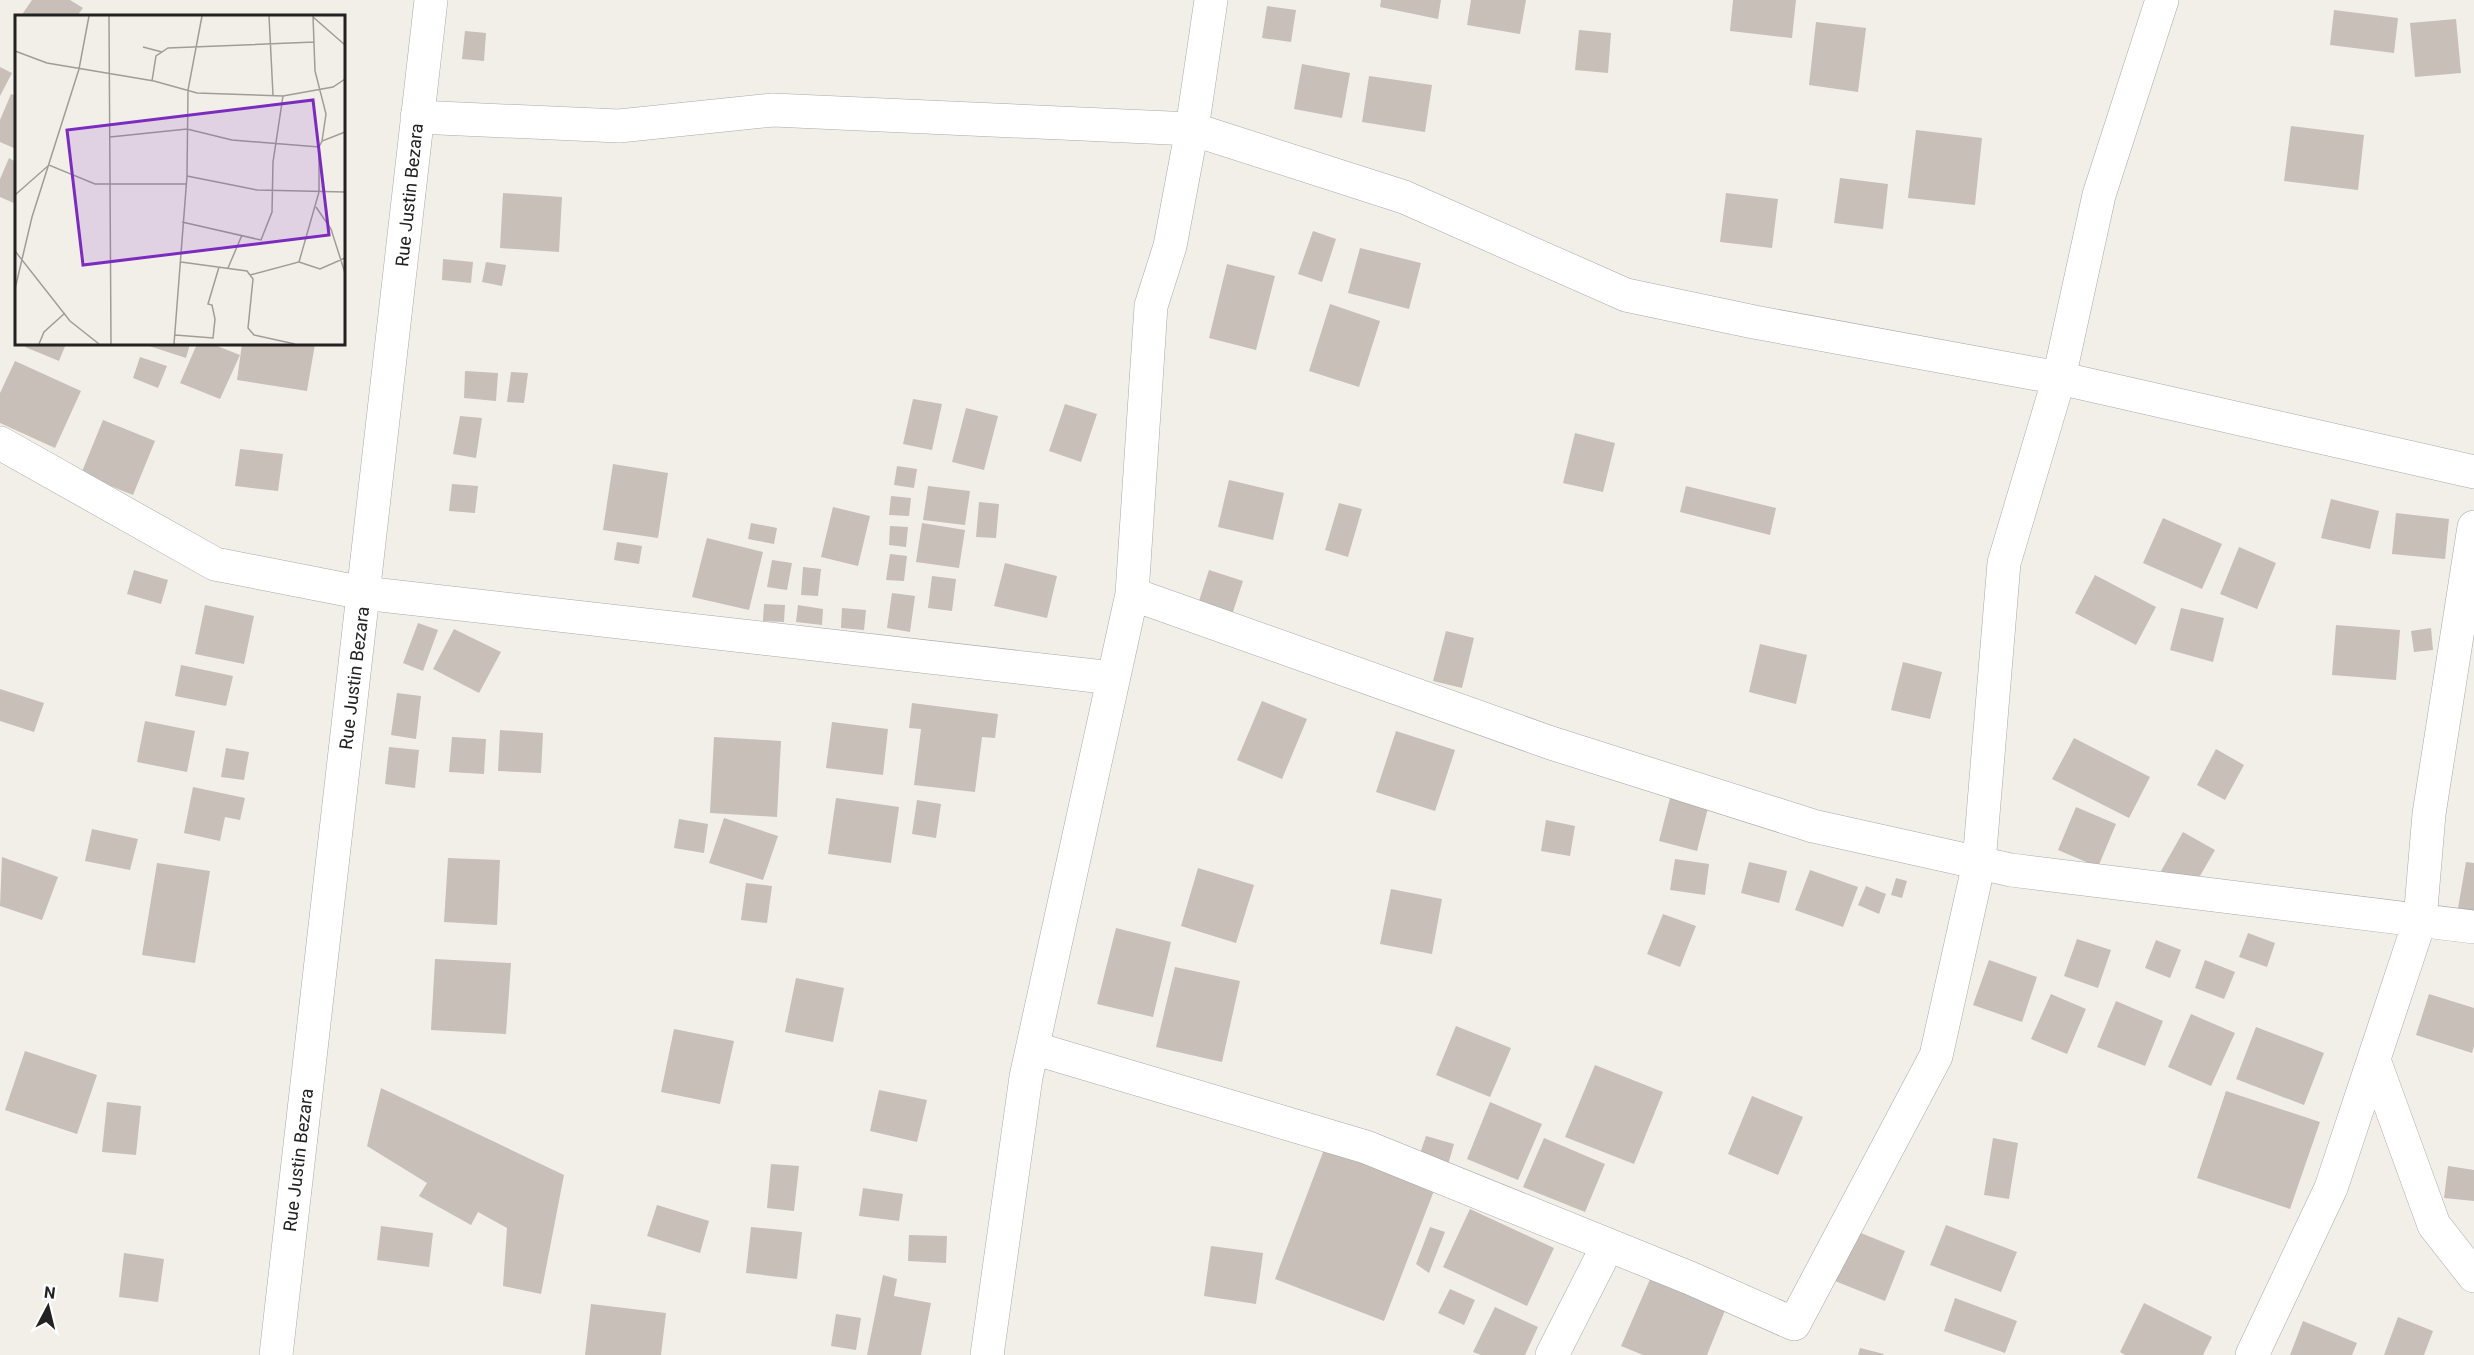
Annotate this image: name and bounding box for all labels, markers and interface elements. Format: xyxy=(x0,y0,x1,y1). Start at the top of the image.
inset map xyxy=(15,15,345,345)
street label: Rue Justin Bezara xyxy=(391,122,427,268)
street label: Rue Justin Bezara xyxy=(335,605,373,751)
street label: Rue Justin Bezara xyxy=(279,1087,317,1233)
north arrow xyxy=(18,1277,78,1337)
text: N xyxy=(43,1282,57,1303)

